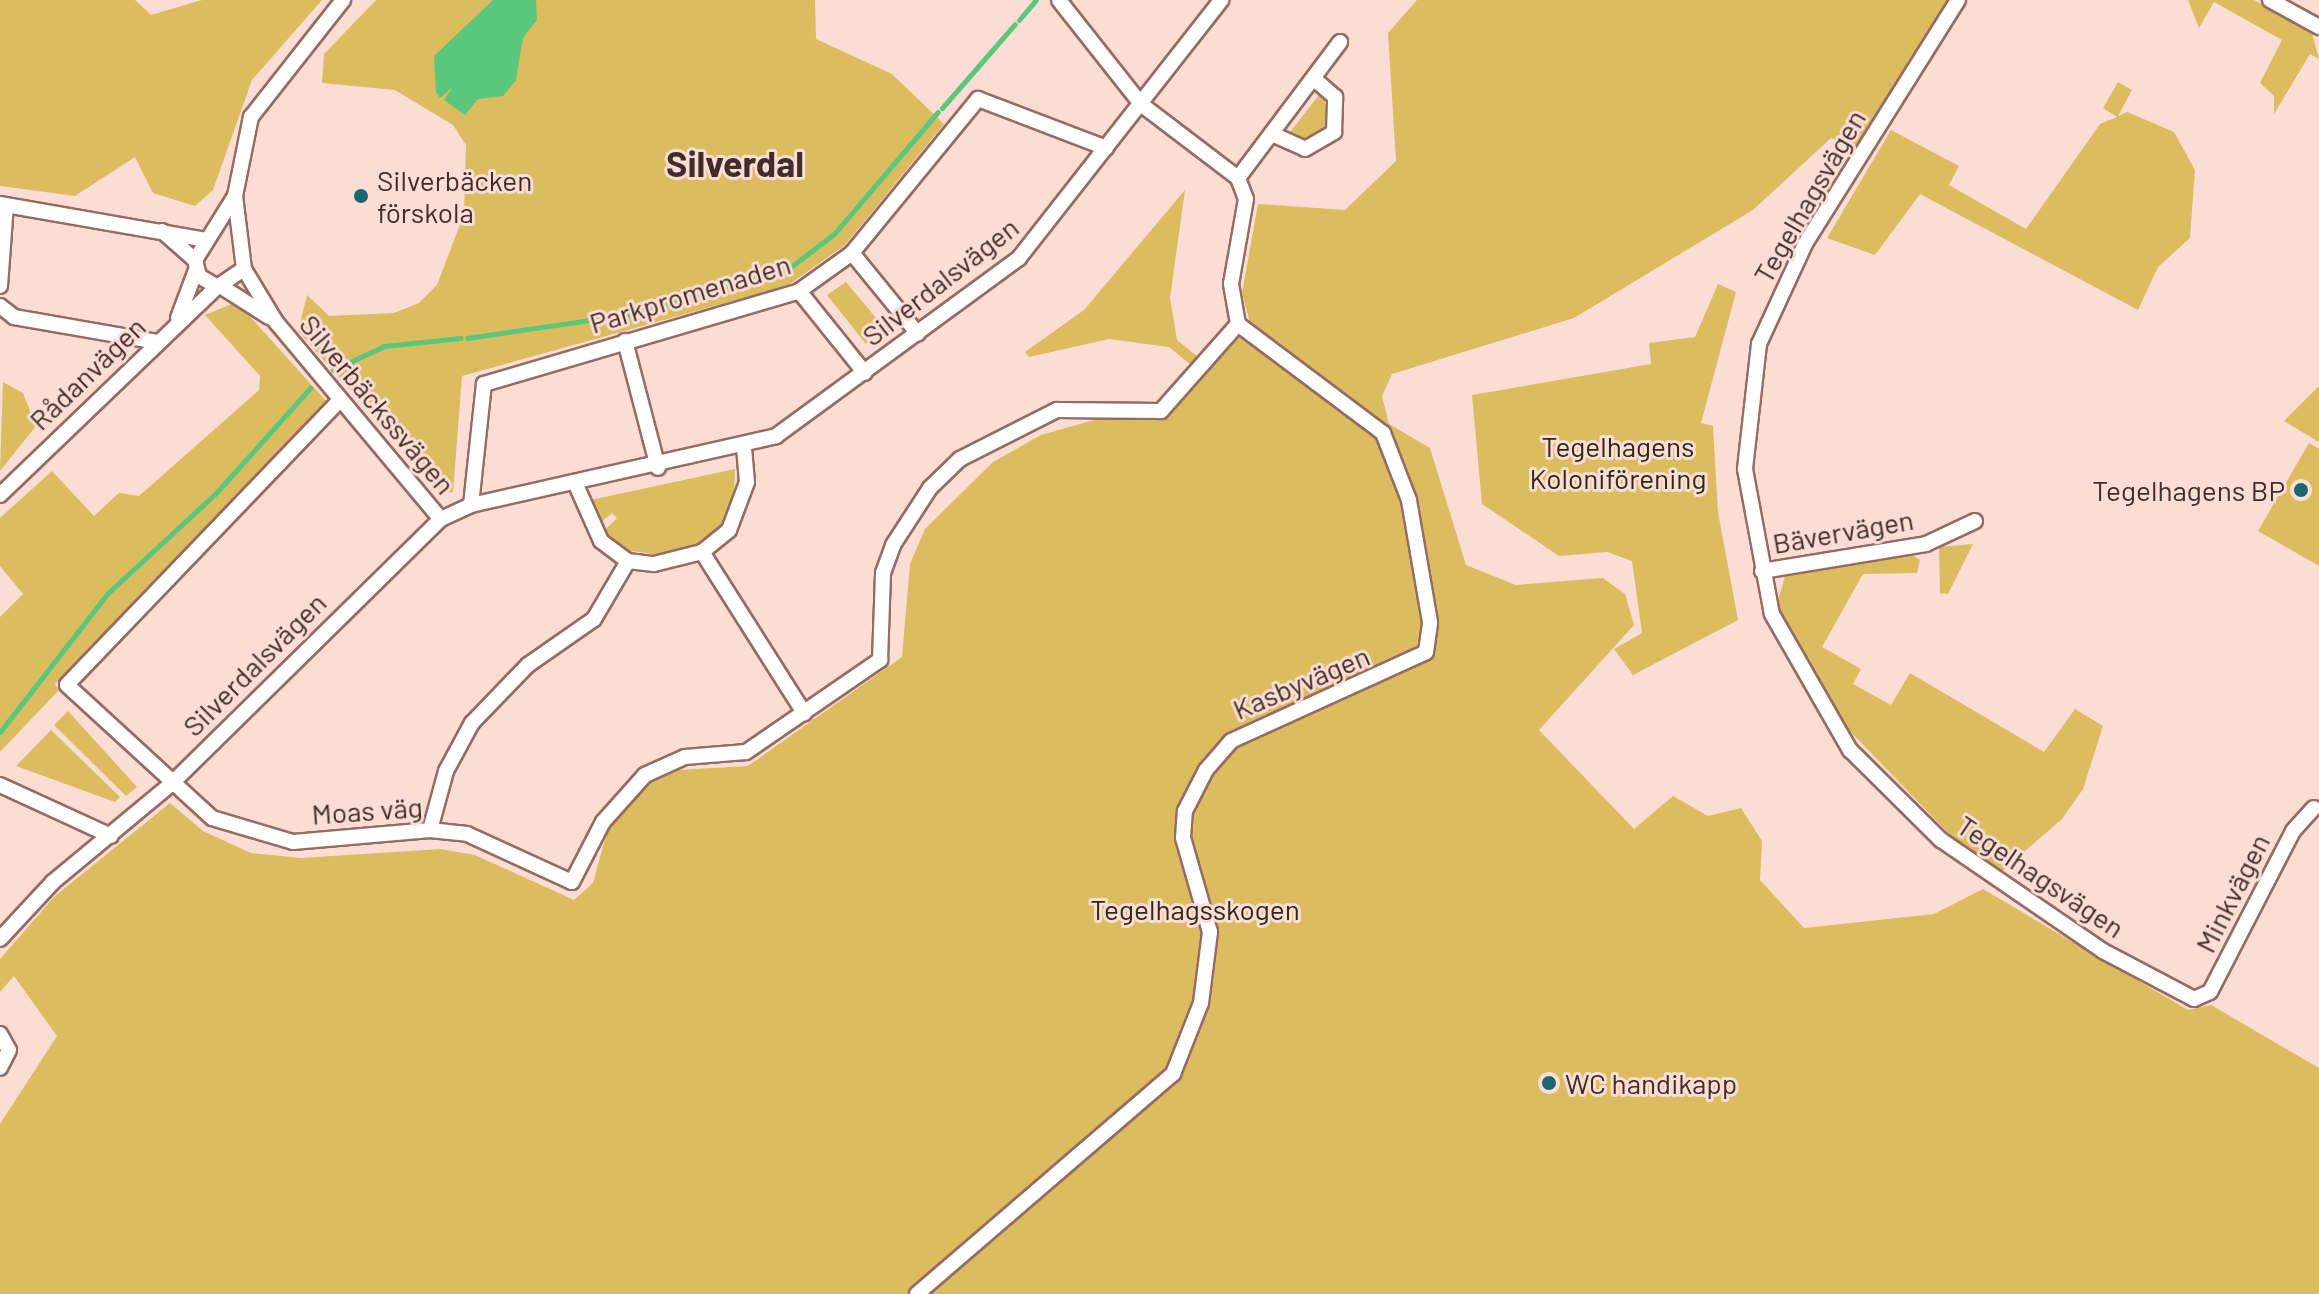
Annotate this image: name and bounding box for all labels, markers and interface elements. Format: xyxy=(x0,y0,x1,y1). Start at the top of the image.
street label: Tegelhagsvägen xyxy=(1746,103,1872,289)
district label: Silverdal xyxy=(666,141,804,185)
place label: Silverbäcken förskola xyxy=(377,163,532,229)
marker: Silverbäcken förskola xyxy=(352,187,370,205)
street label: Silverdalsvägen xyxy=(855,210,1025,352)
street label: Parkpromenaden xyxy=(585,246,795,340)
street label: Silverbäckssvägen xyxy=(293,308,463,500)
street label: Rådanvägen xyxy=(22,310,152,436)
park label: Tegelhagens Koloniförening xyxy=(1530,429,1706,495)
place label: Tegelhagens BP xyxy=(2092,473,2285,507)
marker: Tegelhagens BP xyxy=(2292,481,2310,499)
street label: Bävervägen xyxy=(1770,502,1916,560)
street label: Silverdalsvägen xyxy=(175,585,333,743)
street label: Kasbyvägen xyxy=(1228,638,1374,726)
street label: Moas väg xyxy=(311,789,423,831)
street label: Tegelhagsvägen xyxy=(1951,808,2131,944)
street label: Minkvägen xyxy=(2188,828,2276,958)
park label: Tegelhagsskogen xyxy=(1090,892,1300,926)
place label: WC handikapp xyxy=(1565,1066,1737,1100)
marker: WC handikapp xyxy=(1540,1074,1558,1092)

